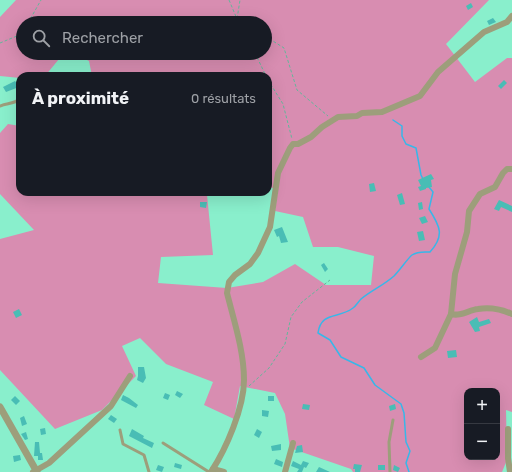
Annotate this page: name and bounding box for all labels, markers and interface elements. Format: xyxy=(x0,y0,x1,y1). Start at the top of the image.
search box xyxy=(16,16,272,60)
icon: search xyxy=(30,27,52,49)
text: Rechercher xyxy=(62,29,143,47)
text: À proximité xyxy=(32,88,129,108)
text: 0 résultats xyxy=(191,91,256,106)
map controls xyxy=(464,388,500,460)
button: + xyxy=(464,388,500,424)
button: − xyxy=(464,424,500,460)

